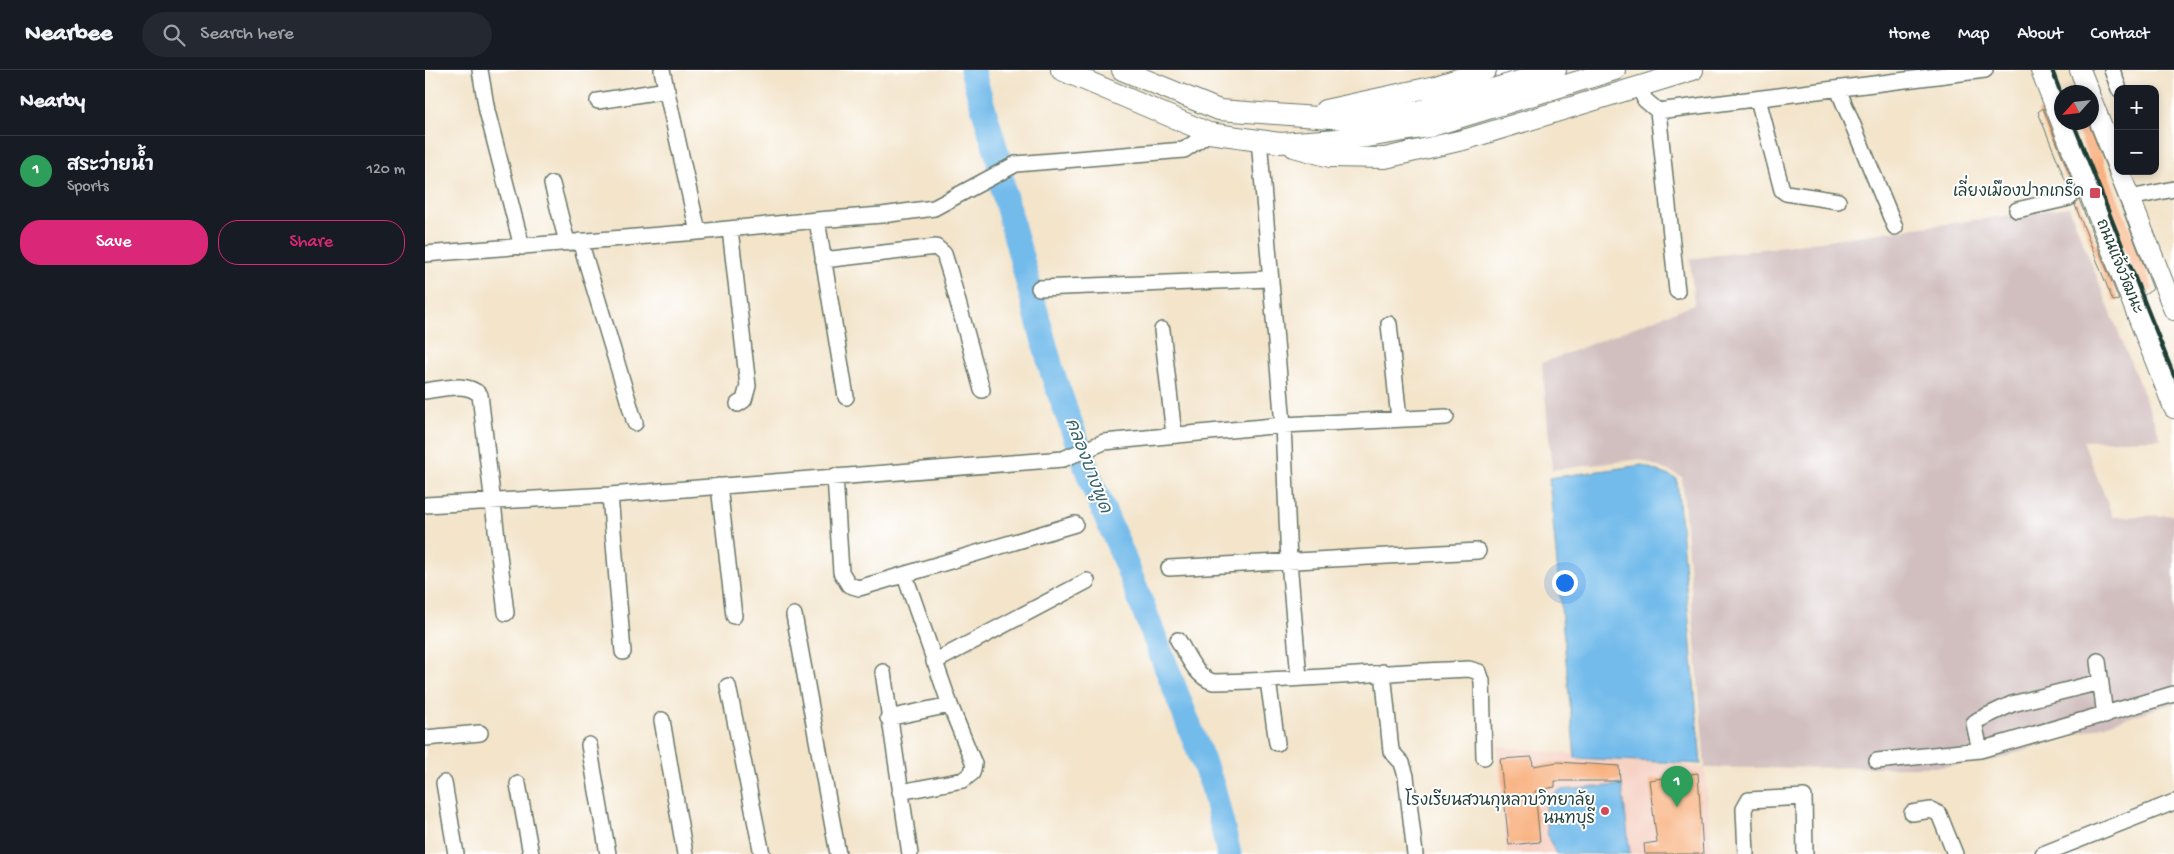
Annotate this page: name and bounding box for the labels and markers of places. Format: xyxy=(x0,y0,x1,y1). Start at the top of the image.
place label: เลี่ยงเมืองปากเกร็ด xyxy=(1953,175,2084,203)
marker: เลี่ยงเมืองปากเกร็ด xyxy=(2088,186,2102,200)
pin: 1 xyxy=(1661,766,1693,807)
place label: โรงเรียนสวนกุหลาบวิทยาลัย นนทบุรี xyxy=(1405,788,1596,830)
marker: โรงเรียนสวนกุหลาบวิทยาลัย นนทบุรี xyxy=(1599,805,1611,817)

